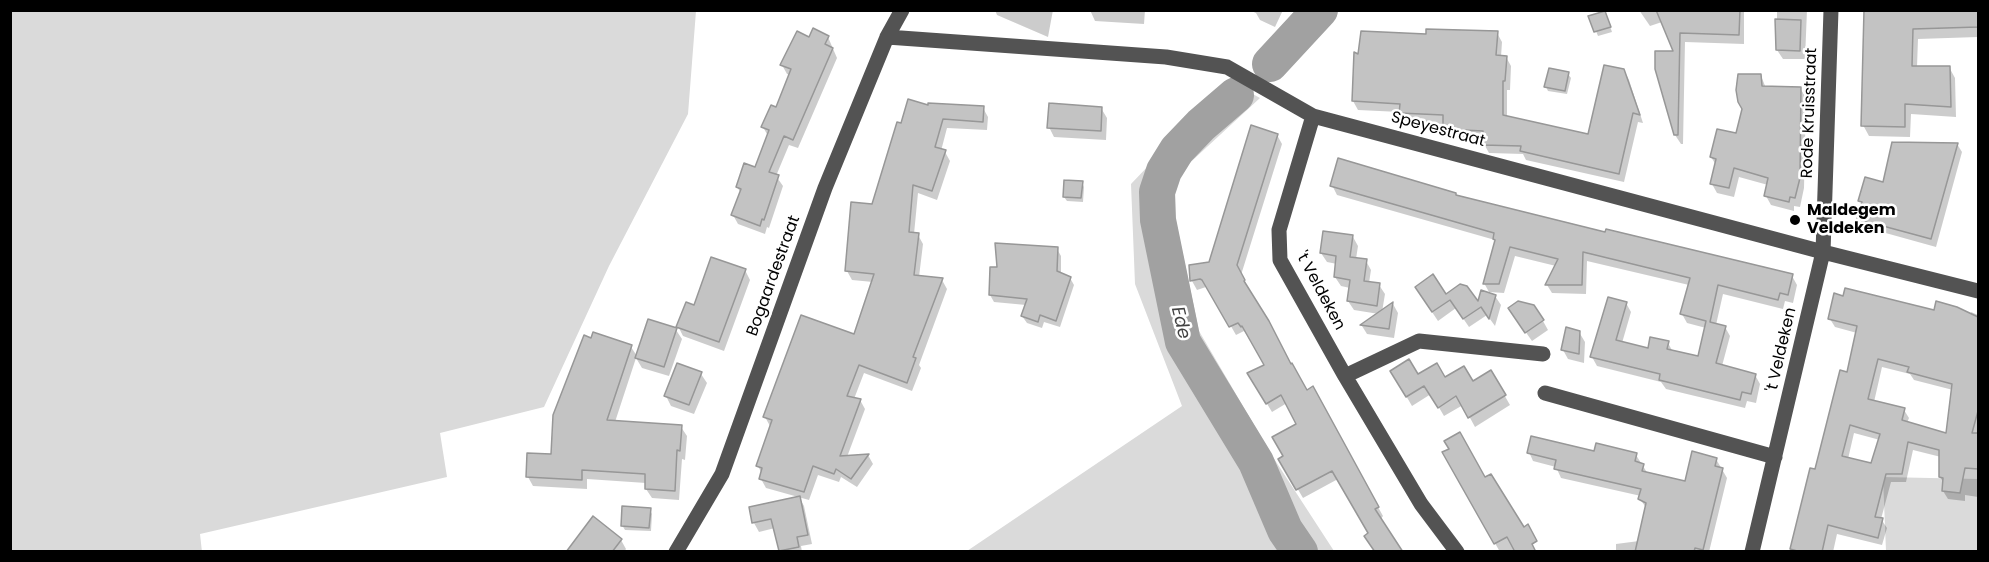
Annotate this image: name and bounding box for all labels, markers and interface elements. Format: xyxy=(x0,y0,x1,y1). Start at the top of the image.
street label: Rode Kruisstraat xyxy=(1798,47,1822,179)
street label: Speyestraat xyxy=(1389,108,1487,152)
place label: Maldegem Veldeken xyxy=(1807,201,1896,239)
street label: Bogaardestraat xyxy=(743,213,805,339)
marker: Maldegem Veldeken xyxy=(1788,213,1802,227)
street label: 't Veldeken xyxy=(1291,248,1349,334)
water label: Ede xyxy=(1166,305,1194,341)
street label: 't Veldeken xyxy=(1763,306,1801,394)

